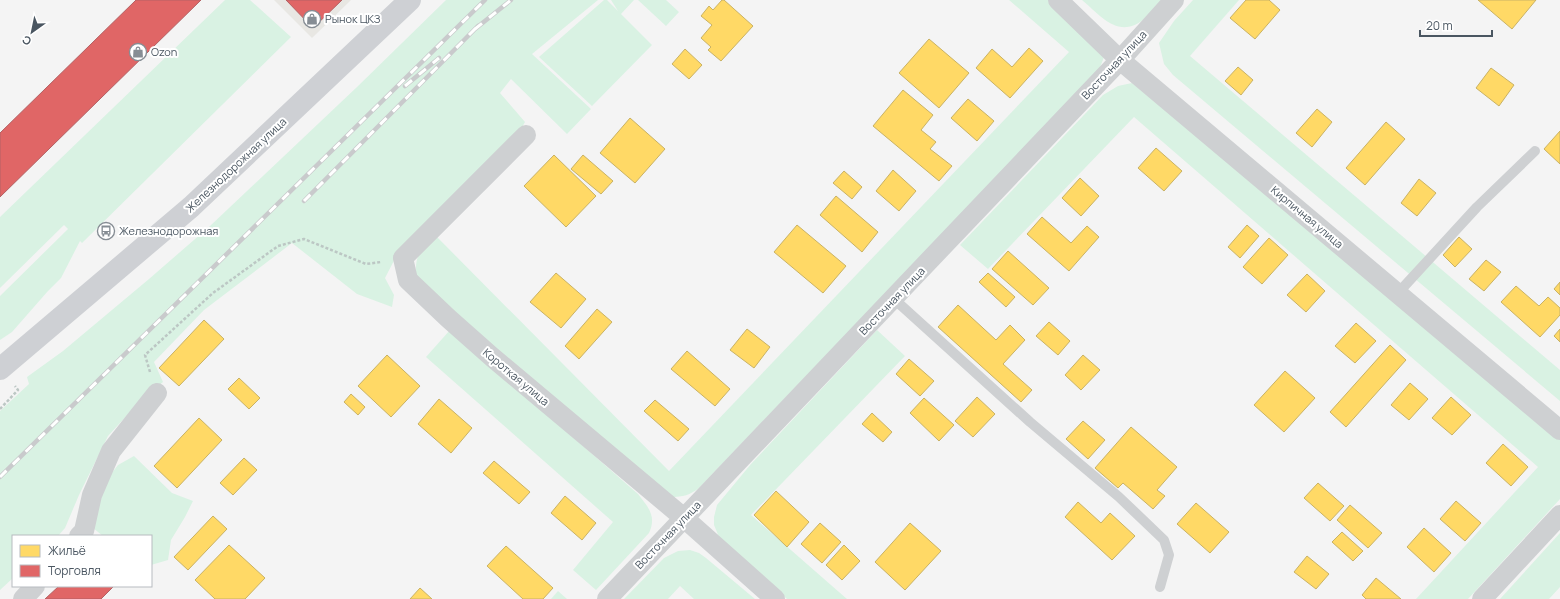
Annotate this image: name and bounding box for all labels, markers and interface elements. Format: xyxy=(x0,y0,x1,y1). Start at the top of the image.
shop icon: Рынок ЦКЗ xyxy=(302,9,322,29)
place label: Рынок ЦКЗ xyxy=(325,11,381,26)
north arrow xyxy=(12,12,52,52)
scale bar xyxy=(1420,12,1492,38)
text: 20 m xyxy=(1426,17,1453,34)
street label: Восточная улица xyxy=(1078,27,1150,102)
text: С xyxy=(19,32,34,49)
shop icon: Ozon xyxy=(128,42,148,62)
place label: Ozon xyxy=(151,44,177,59)
street label: Железнодорожная улица xyxy=(182,114,289,215)
street label: Кирпичная улица xyxy=(1268,182,1347,251)
bus stop icon: Железнодорожная xyxy=(96,221,116,241)
place label: Железнодорожная xyxy=(119,223,218,238)
street label: Восточная улица xyxy=(855,263,928,338)
street label: Короткая улица xyxy=(480,345,553,409)
street label: Восточная улица xyxy=(631,497,704,572)
legend xyxy=(12,535,152,587)
text: Жильё xyxy=(48,542,86,559)
text: Торговля xyxy=(48,562,101,579)

